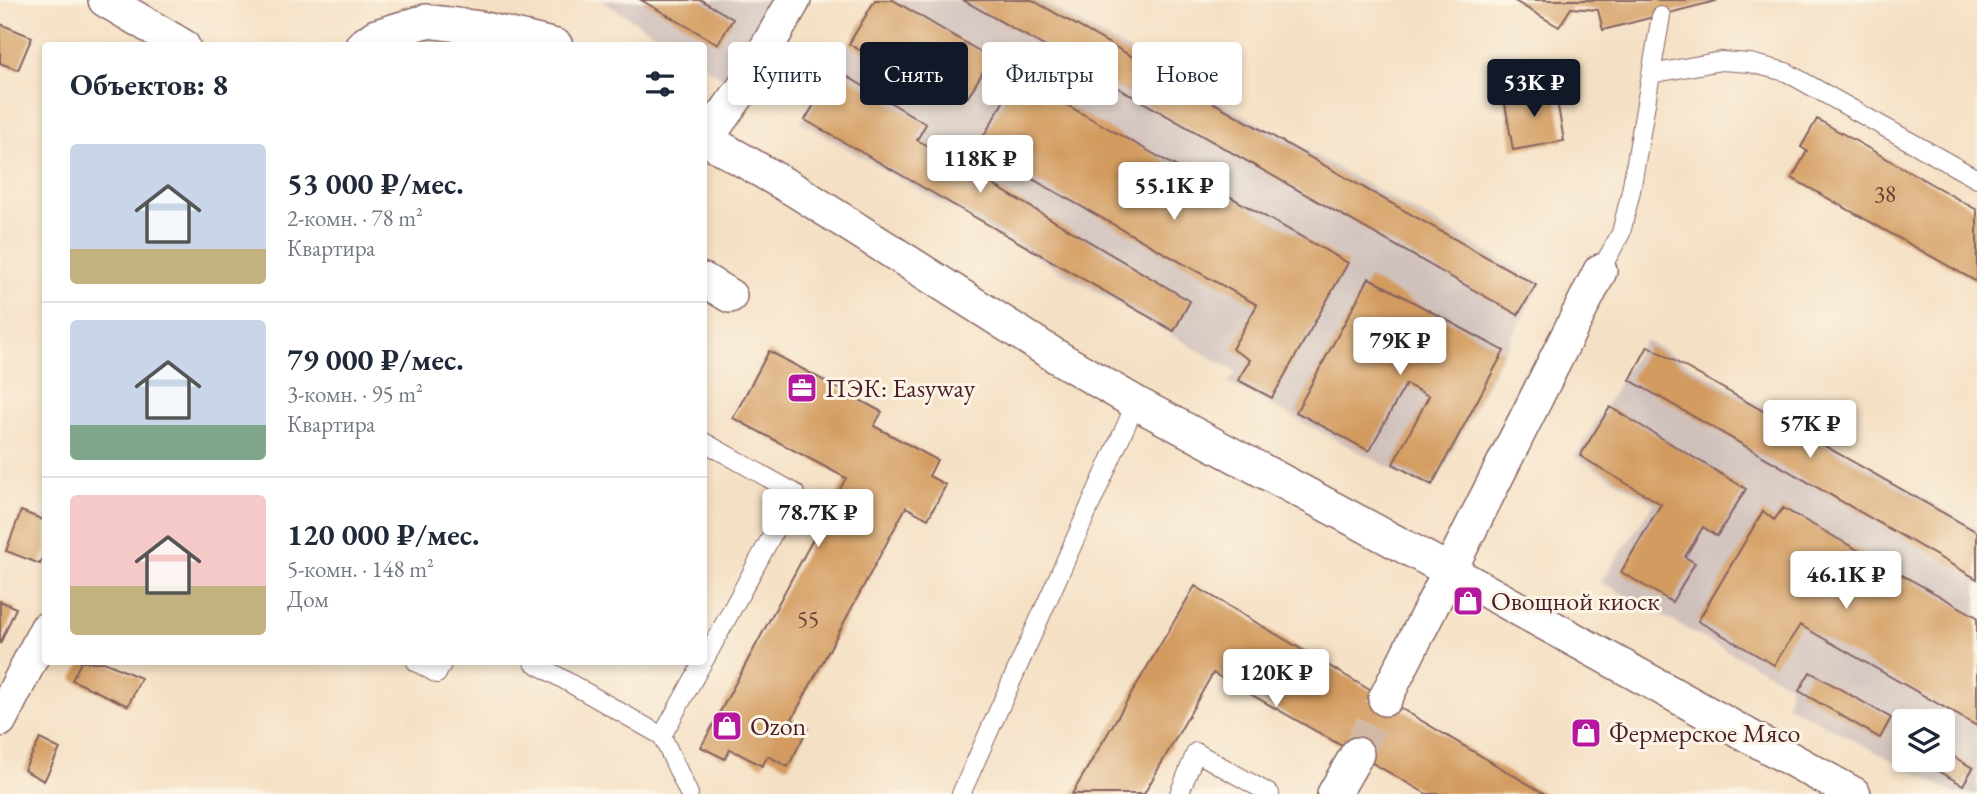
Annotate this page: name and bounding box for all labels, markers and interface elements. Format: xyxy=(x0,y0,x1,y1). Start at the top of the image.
chip: Купить xyxy=(728,42,846,105)
chip: Снять xyxy=(860,42,968,105)
chip: Фильтры xyxy=(982,42,1118,105)
chip: Новое xyxy=(1132,42,1242,105)
pin: 53K ₽ xyxy=(1485,60,1583,119)
text: Объектов: 8 xyxy=(70,65,228,104)
icon: filters xyxy=(641,65,679,103)
text: 53K ₽ xyxy=(1503,67,1565,97)
pin: 118K ₽ xyxy=(923,136,1037,195)
text: 118K ₽ xyxy=(943,143,1017,173)
pin: 55.1K ₽ xyxy=(1109,162,1239,222)
text: 53 000 ₽/мес. xyxy=(287,164,464,203)
text: 55.1K ₽ xyxy=(1134,170,1214,200)
icon: home xyxy=(126,172,210,256)
house number: 38 xyxy=(1874,179,1896,209)
text: 2-комн. · 78 m² xyxy=(287,203,423,233)
text: Квартира xyxy=(287,233,375,263)
pin: 79K ₽ xyxy=(1351,318,1449,377)
text: 79K ₽ xyxy=(1369,325,1431,355)
text: 79 000 ₽/мес. xyxy=(287,340,464,379)
icon: home xyxy=(126,348,210,432)
office icon: ПЭК: Easyway xyxy=(785,371,819,405)
place label: ПЭК: Easyway xyxy=(825,371,976,405)
text: 3-комн. · 95 m² xyxy=(287,379,423,409)
pin: 57K ₽ xyxy=(1761,400,1859,460)
text: 57K ₽ xyxy=(1779,408,1841,438)
text: Квартира xyxy=(287,409,375,439)
pin: 78.7K ₽ xyxy=(753,490,883,549)
text: 78.7K ₽ xyxy=(778,497,858,527)
text: 120 000 ₽/мес. xyxy=(287,515,480,554)
icon: home xyxy=(126,523,210,607)
pin: 46.1K ₽ xyxy=(1781,552,1911,611)
text: 5-комн. · 148 m² xyxy=(287,554,434,584)
text: 46.1K ₽ xyxy=(1806,559,1886,589)
text: Дом xyxy=(287,584,329,614)
shop icon: Овощной киоск xyxy=(1451,584,1485,618)
place label: Овощной киоск xyxy=(1491,584,1660,618)
house number: 55 xyxy=(797,604,819,634)
pin: 120K ₽ xyxy=(1219,650,1333,709)
text: 120K ₽ xyxy=(1239,657,1313,687)
shop icon: Ozon xyxy=(710,709,744,743)
place label: Ozon xyxy=(750,709,807,743)
map controls xyxy=(1892,709,1955,772)
button: layers xyxy=(1892,709,1955,772)
shop icon: Фермерское Мясо xyxy=(1569,716,1603,750)
place label: Фермерское Мясо xyxy=(1609,716,1800,750)

